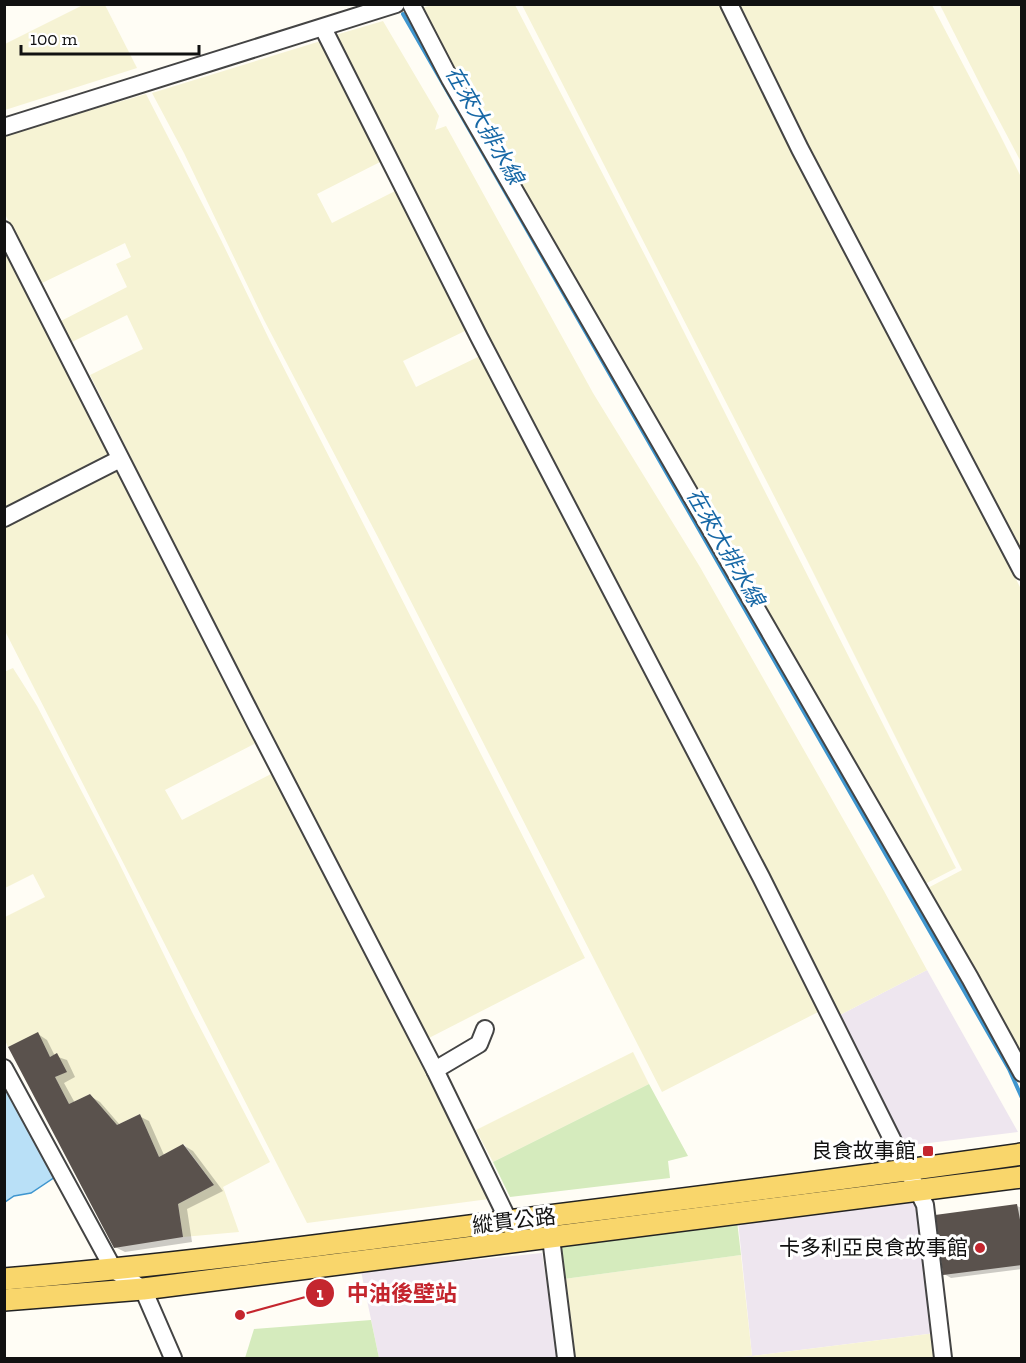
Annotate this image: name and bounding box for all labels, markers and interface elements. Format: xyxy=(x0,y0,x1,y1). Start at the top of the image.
scale bar xyxy=(21,18,200,56)
text: 100 m xyxy=(30,28,78,50)
water label: 在來大排水線 xyxy=(440,61,531,192)
water label: 在來大排水線 xyxy=(681,483,772,614)
place label: 良食故事館 xyxy=(811,1138,916,1163)
marker: 良食故事館 xyxy=(921,1144,935,1158)
street label: 縱貫公路 xyxy=(471,1203,557,1238)
place label: 卡多利亞良食故事館 xyxy=(779,1235,968,1260)
marker: 卡多利亞良食故事館 xyxy=(973,1241,987,1255)
callout: 中油後壁站 xyxy=(305,1273,469,1313)
text: 中油後壁站 xyxy=(347,1280,457,1307)
text: 1 xyxy=(316,1283,324,1305)

